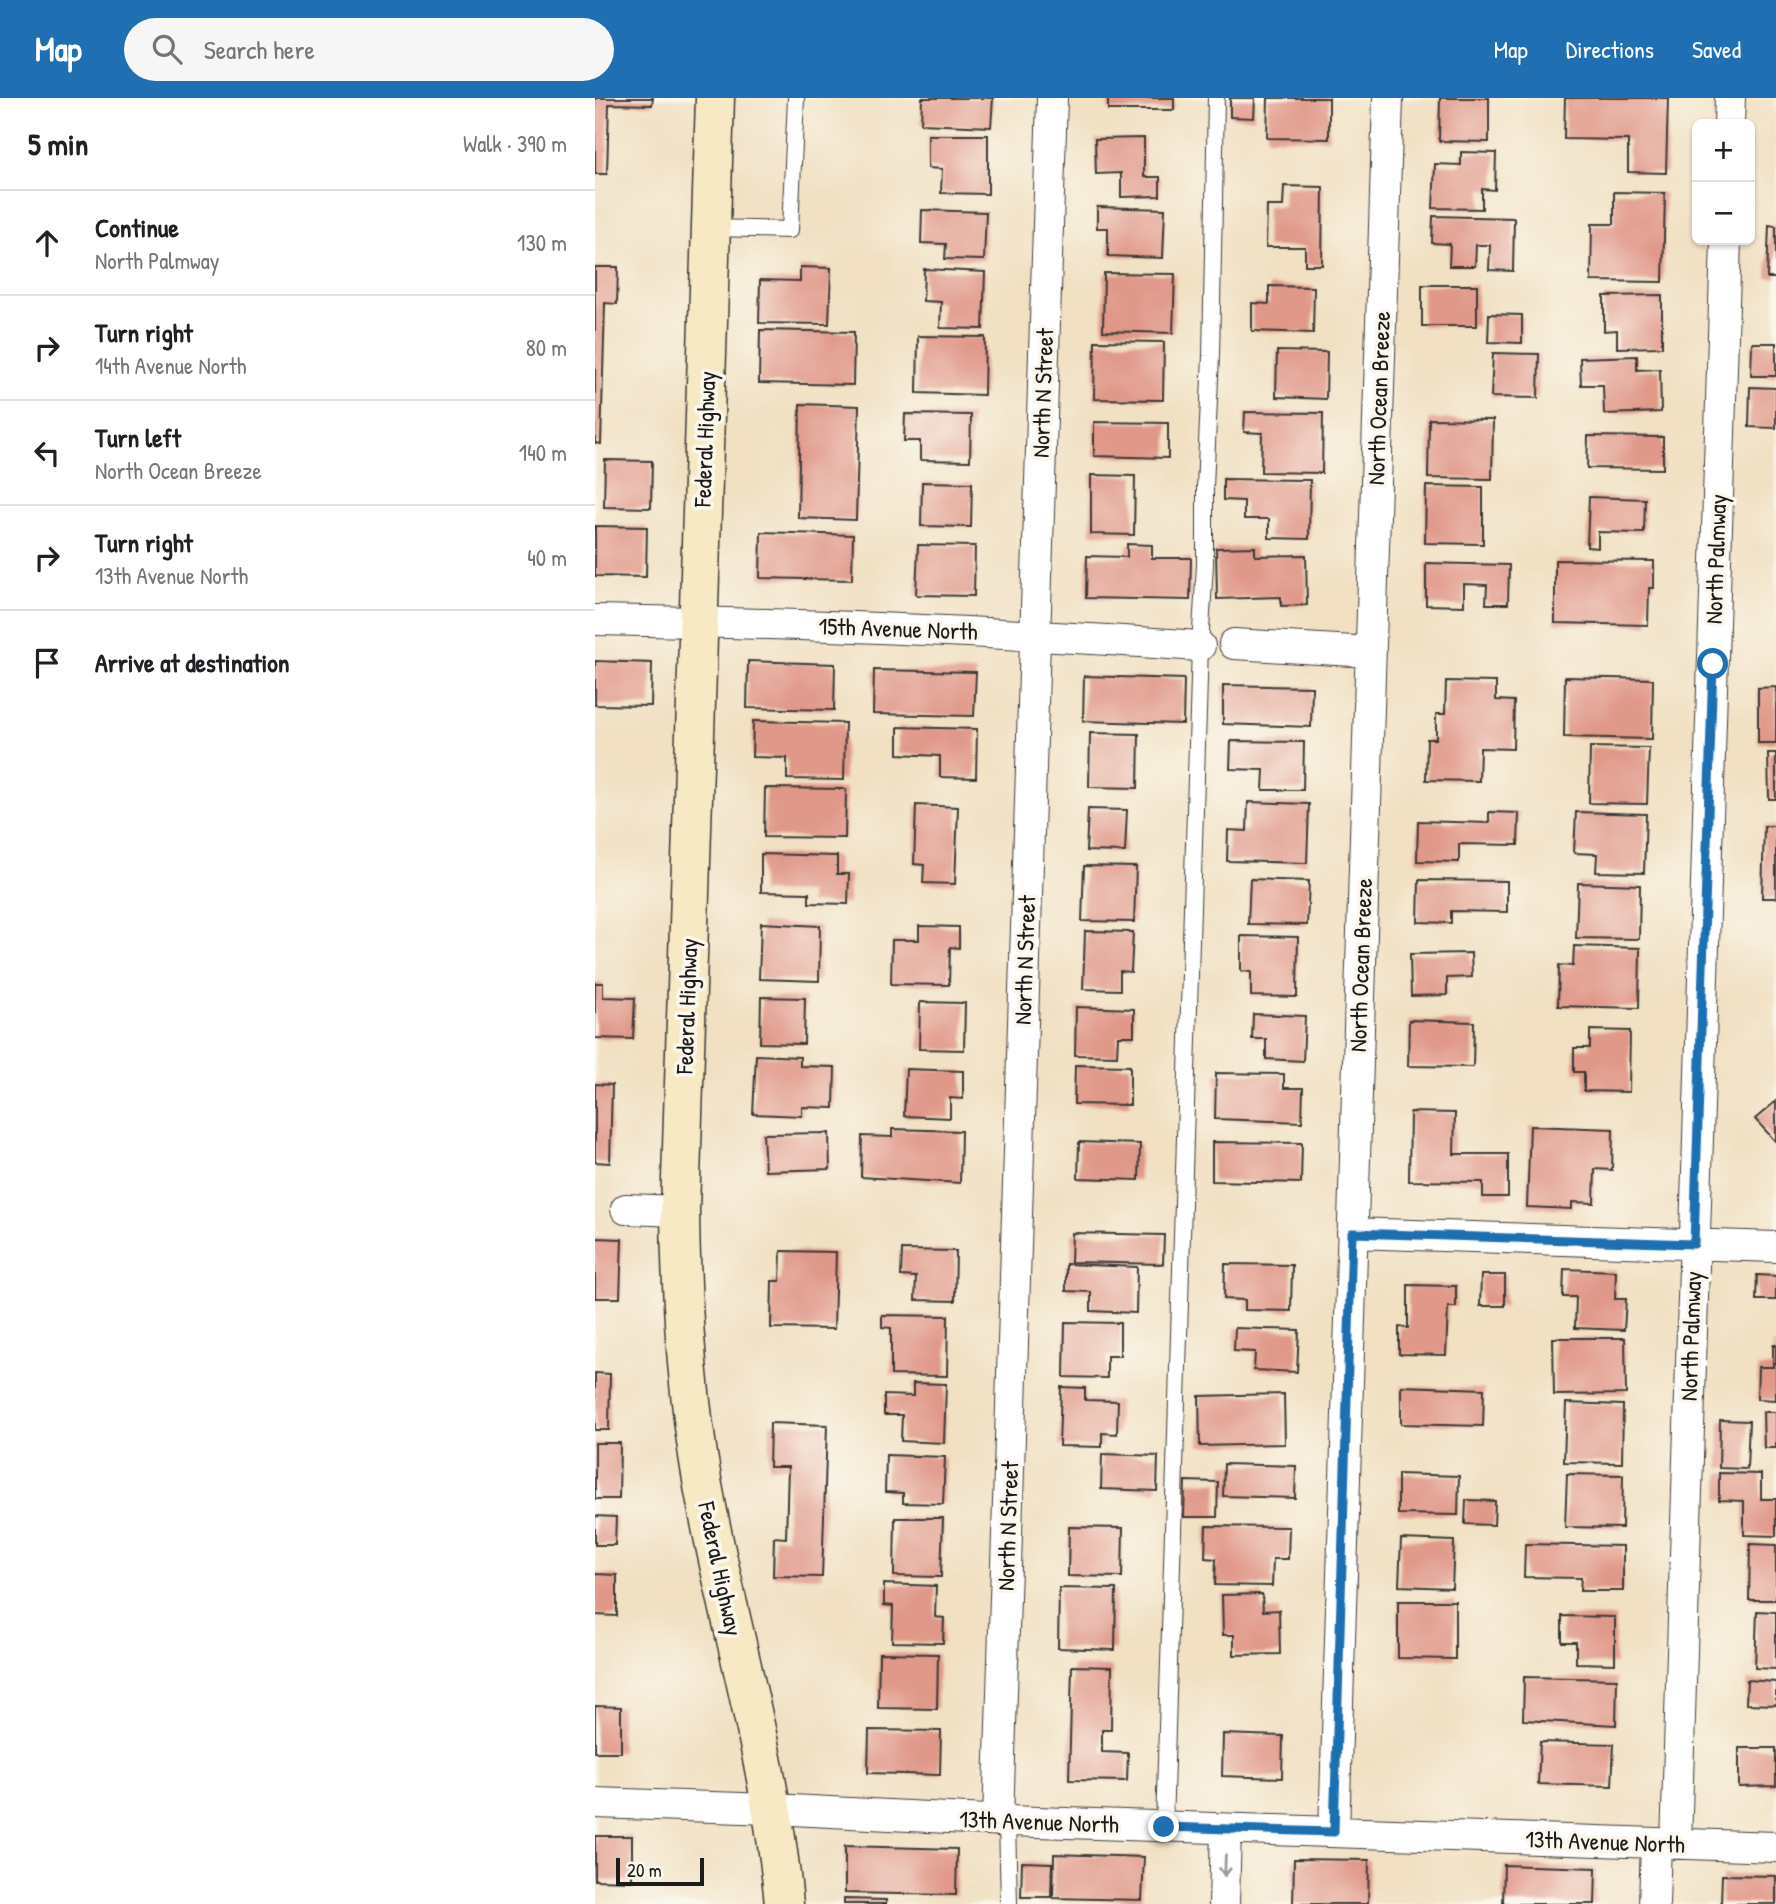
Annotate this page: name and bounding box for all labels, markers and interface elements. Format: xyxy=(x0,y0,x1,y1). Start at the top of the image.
search box xyxy=(124,18,614,81)
text: Map xyxy=(35,27,82,71)
icon: search xyxy=(148,30,186,68)
text: Search here xyxy=(204,32,315,67)
text: Map xyxy=(1494,33,1528,65)
text: Directions xyxy=(1566,33,1654,65)
text: Saved xyxy=(1692,33,1741,65)
map controls xyxy=(1692,119,1755,245)
button: + xyxy=(1692,119,1755,182)
text: 5 min xyxy=(28,124,88,164)
text: Walk · 390 m xyxy=(463,128,567,159)
button: − xyxy=(1692,182,1755,245)
text: Continue xyxy=(95,210,179,245)
icon: ahead xyxy=(28,224,66,262)
text: 130 m xyxy=(517,227,567,258)
text: North Palmway xyxy=(95,245,219,276)
street label: North Ocean Breeze xyxy=(1359,310,1397,485)
text: Turn right xyxy=(95,315,193,350)
street label: North N Street xyxy=(1024,327,1060,458)
icon: right xyxy=(28,329,66,367)
text: 80 m xyxy=(526,332,567,363)
text: 14th Avenue North xyxy=(95,350,246,381)
street label: Federal Highway xyxy=(686,370,722,509)
text: Turn left xyxy=(95,420,181,455)
icon: left xyxy=(28,434,66,472)
text: 140 m xyxy=(519,437,567,468)
text: North Ocean Breeze xyxy=(95,455,262,486)
street label: North Palmway xyxy=(1697,494,1733,624)
text: Turn right xyxy=(95,525,193,560)
icon: right xyxy=(28,539,66,577)
text: 40 m xyxy=(527,542,567,573)
text: 13th Avenue North xyxy=(95,560,248,591)
street label: 15th Avenue North xyxy=(818,609,978,647)
icon: arrive xyxy=(28,644,66,682)
text: Arrive at destination xyxy=(95,645,290,680)
route start xyxy=(1697,648,1728,679)
street label: North Ocean Breeze xyxy=(1341,877,1379,1052)
street label: North N Street xyxy=(1006,894,1042,1025)
street label: Federal Highway xyxy=(668,937,704,1076)
street label: North Palmway xyxy=(1672,1271,1708,1401)
street label: North N Street xyxy=(989,1460,1025,1591)
street label: Federal Highway xyxy=(691,1498,751,1639)
street label: 13th Avenue North xyxy=(959,1802,1119,1840)
route end xyxy=(1148,1811,1179,1842)
street label: 13th Avenue North xyxy=(1525,1822,1685,1860)
scale bar xyxy=(616,1855,703,1887)
one-way arrow xyxy=(1219,1855,1232,1878)
text: 20 m xyxy=(627,1857,662,1883)

